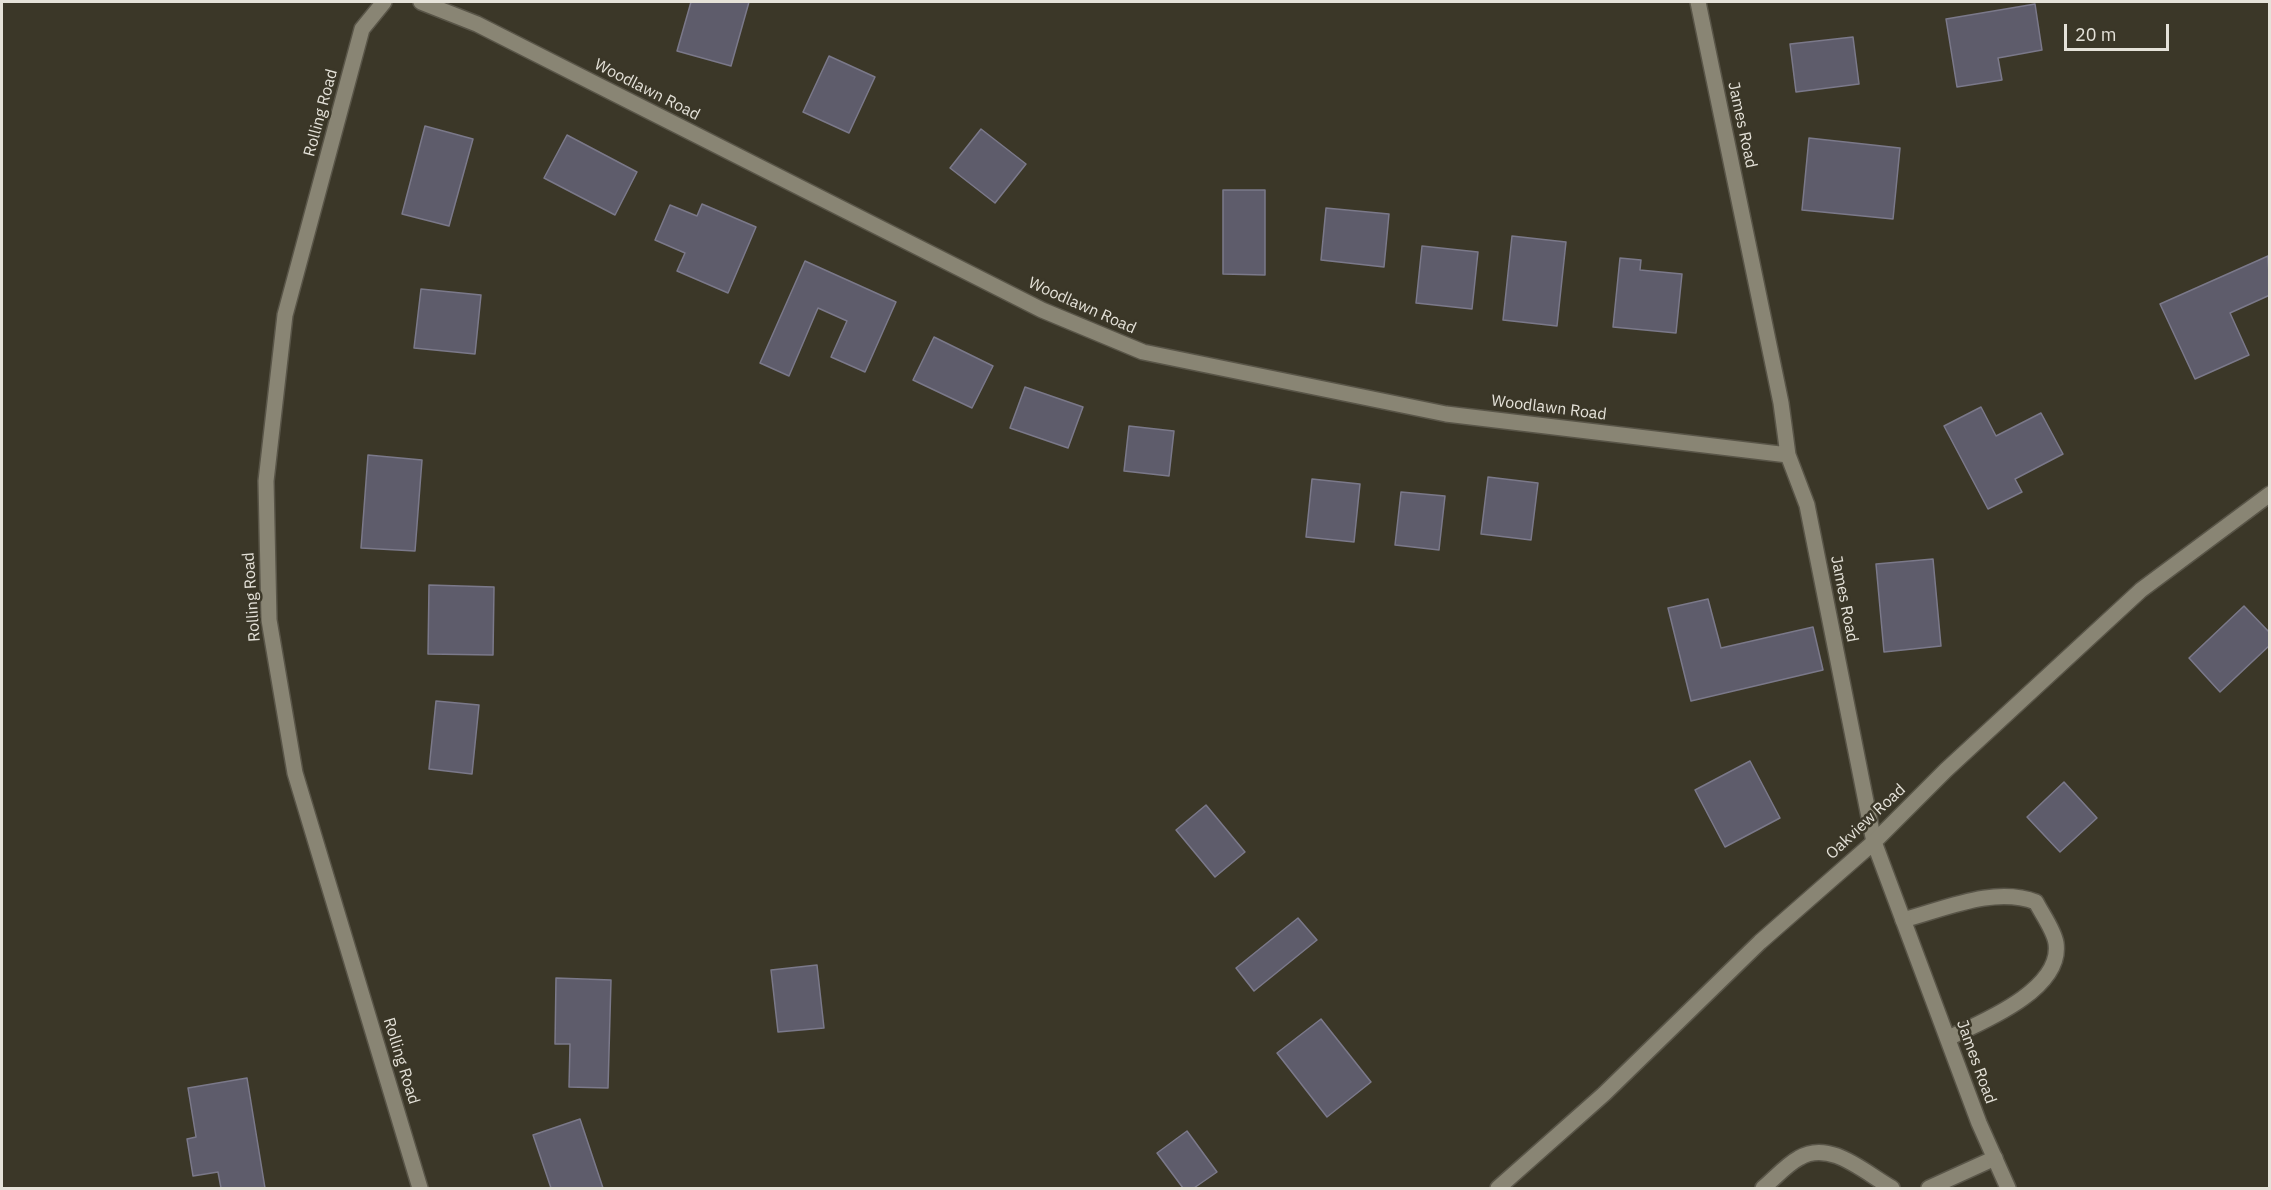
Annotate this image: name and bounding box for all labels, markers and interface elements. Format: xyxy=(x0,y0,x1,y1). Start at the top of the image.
scale bar xyxy=(2067,12,2172,50)
text: 20 m xyxy=(2075,23,2117,46)
street label: Woodlawn Road xyxy=(591,55,703,125)
street label: Rolling Road xyxy=(300,67,342,159)
street label: James Road xyxy=(1723,80,1761,170)
street label: Woodlawn Road xyxy=(1025,274,1139,338)
street label: Woodlawn Road xyxy=(1490,391,1608,425)
street label: Rolling Road xyxy=(239,552,265,642)
street label: James Road xyxy=(1826,554,1862,644)
street label: Oakview Road xyxy=(1822,780,1910,864)
street label: Rolling Road xyxy=(379,1015,423,1107)
street label: James Road xyxy=(1952,1017,2000,1107)

